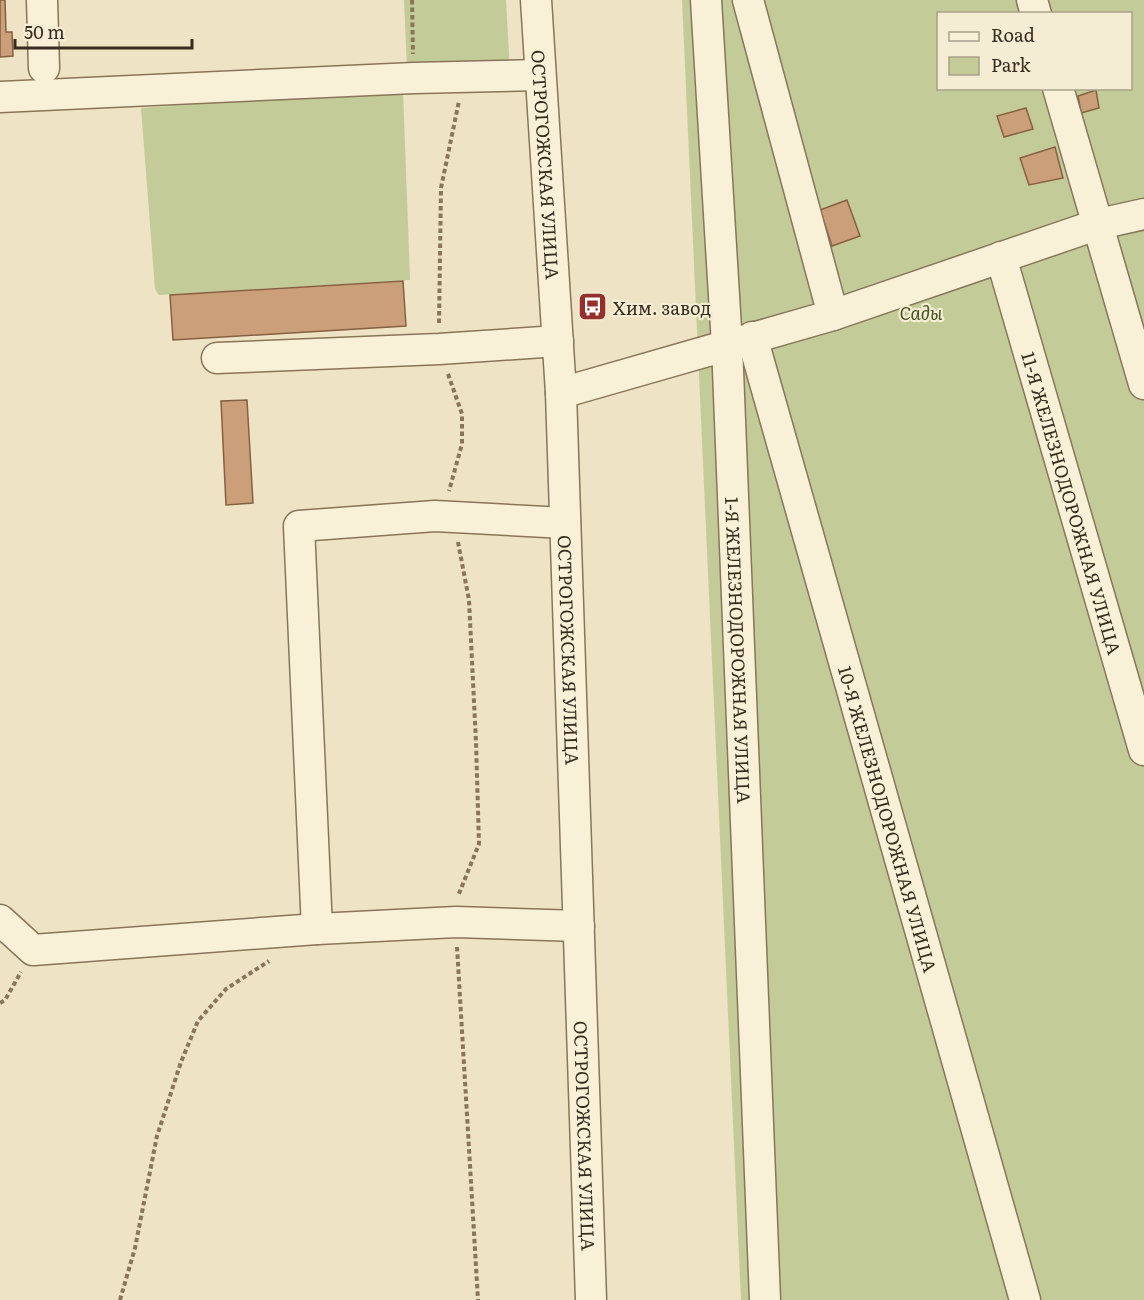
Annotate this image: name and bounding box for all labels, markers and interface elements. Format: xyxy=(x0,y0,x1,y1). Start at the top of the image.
scale bar xyxy=(15,12,192,50)
legend xyxy=(937,12,1132,90)
text: 50 m xyxy=(24,18,65,45)
text: Road xyxy=(991,21,1035,48)
street label: ОСТРОГОЖСКАЯ УЛИЦА xyxy=(526,49,567,280)
text: Park xyxy=(991,51,1032,78)
bus stop icon: Хим. завод xyxy=(576,291,608,323)
place label: Хим. завод xyxy=(613,294,711,321)
park label: Сады xyxy=(899,299,943,326)
street label: 11-Я ЖЕЛЕЗНОДОРОЖНАЯ УЛИЦА xyxy=(1016,348,1129,657)
street label: 1-Я ЖЕЛЕЗНОДОРОЖНАЯ УЛИЦА xyxy=(720,496,759,804)
street label: ОСТРОГОЖСКАЯ УЛИЦА xyxy=(552,535,587,766)
street label: 10-Я ЖЕЛЕЗНОДОРОЖНАЯ УЛИЦА xyxy=(832,663,945,975)
street label: ОСТРОГОЖСКАЯ УЛИЦА xyxy=(568,1020,603,1251)

